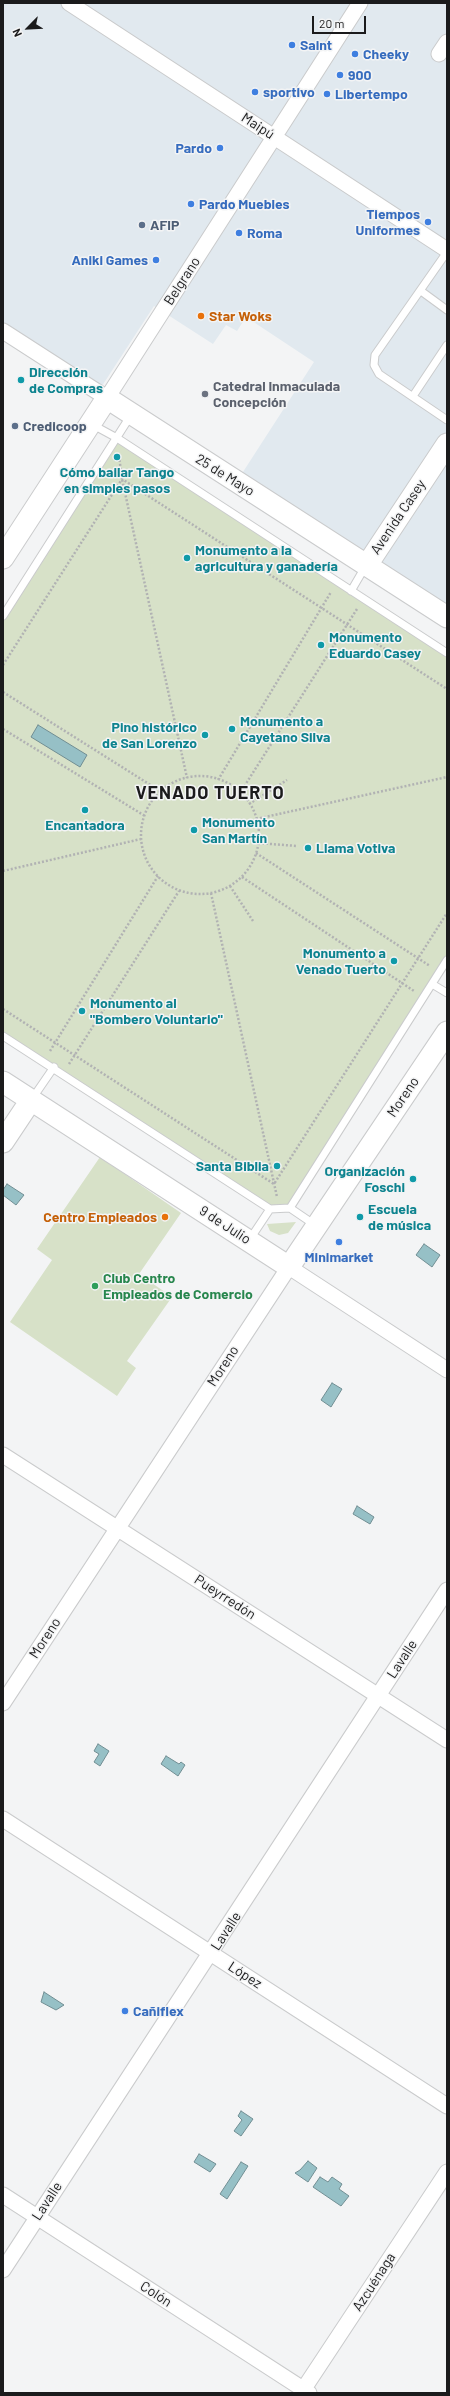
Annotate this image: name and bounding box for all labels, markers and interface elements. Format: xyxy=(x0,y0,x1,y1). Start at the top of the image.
north arrow xyxy=(8,8,48,48)
scale bar xyxy=(314,8,368,34)
text: 20 m xyxy=(319,16,345,30)
text: N xyxy=(9,27,24,39)
place label: Saint xyxy=(300,37,332,53)
marker: Saint xyxy=(287,40,297,50)
place label: Cheeky xyxy=(363,46,409,62)
marker: Cheeky xyxy=(350,49,360,59)
place label: 900 xyxy=(348,67,371,83)
marker: 900 xyxy=(335,70,345,80)
place label: sportivo xyxy=(263,84,315,100)
place label: Libertempo xyxy=(335,86,408,102)
marker: sportivo xyxy=(250,87,260,97)
marker: Libertempo xyxy=(322,89,332,99)
street label: Maipú xyxy=(238,109,278,143)
place label: Pardo xyxy=(175,140,212,156)
marker: Pardo xyxy=(215,143,225,153)
place label: Pardo Muebles xyxy=(199,196,290,212)
marker: Pardo Muebles xyxy=(186,199,196,209)
place label: Tiempos Uniformes xyxy=(356,206,420,238)
place label: AFIP xyxy=(150,217,179,233)
marker: Tiempos Uniformes xyxy=(423,217,433,227)
marker: AFIP xyxy=(137,220,147,230)
place label: Roma xyxy=(247,225,282,241)
marker: Roma xyxy=(234,228,244,238)
place label: Aniki Games xyxy=(71,252,148,268)
street label: Belgrano xyxy=(160,254,204,308)
marker: Aniki Games xyxy=(151,255,161,265)
place label: Star Woks xyxy=(209,308,272,324)
marker: Star Woks xyxy=(196,311,206,321)
place label: Dirección de Compras xyxy=(29,364,103,396)
marker: Dirección de Compras xyxy=(16,375,26,385)
place label: Catedral Inmaculada Concepción xyxy=(213,378,340,410)
marker: Catedral Inmaculada Concepción xyxy=(200,389,210,399)
place label: Credicoop xyxy=(23,418,87,434)
marker: Credicoop xyxy=(10,421,20,431)
street label: 25 de Mayo xyxy=(192,450,258,500)
marker: Cómo bailar Tango en simples pasos xyxy=(112,452,122,462)
place label: Cómo bailar Tango en simples pasos xyxy=(60,464,174,496)
street label: Avenida Casey xyxy=(367,476,429,558)
place label: Monumento a la agricultura y ganadería xyxy=(195,542,338,574)
marker: Monumento a la agricultura y ganadería xyxy=(182,553,192,563)
place label: Monumento Eduardo Casey xyxy=(329,629,421,662)
marker: Monumento Eduardo Casey xyxy=(316,640,326,650)
place label: Monumento a Cayetano Silva xyxy=(240,713,330,746)
place label: Pino histórico de San Lorenzo xyxy=(102,719,197,752)
marker: Monumento a Cayetano Silva xyxy=(227,724,237,734)
marker: Pino histórico de San Lorenzo xyxy=(200,730,210,740)
district label: VENADO TUERTO xyxy=(135,782,285,804)
marker: Encantadora xyxy=(80,805,90,815)
place label: Monumento San Martín xyxy=(202,814,275,846)
place label: Encantadora xyxy=(45,817,125,833)
marker: Monumento San Martín xyxy=(189,825,199,835)
place label: Llama Votiva xyxy=(316,840,395,856)
marker: Llama Votiva xyxy=(303,843,313,853)
place label: Monumento a Venado Tuerto xyxy=(296,945,386,978)
marker: Monumento a Venado Tuerto xyxy=(389,956,399,966)
place label: Monumento al "Bombero Voluntario" xyxy=(90,995,223,1028)
marker: Monumento al "Bombero Voluntario" xyxy=(77,1006,87,1016)
street label: Moreno xyxy=(383,1074,423,1120)
place label: Santa Biblia xyxy=(196,1158,269,1174)
marker: Santa Biblia xyxy=(272,1161,282,1171)
place label: Organización Foschi xyxy=(325,1163,405,1196)
marker: Organización Foschi xyxy=(408,1174,418,1184)
place label: Escuela de música xyxy=(368,1201,431,1234)
street label: 9 de Julio xyxy=(196,1202,254,1248)
place label: Centro Empleados xyxy=(43,1209,157,1225)
marker: Centro Empleados xyxy=(160,1212,170,1222)
marker: Escuela de música xyxy=(355,1212,365,1222)
marker: Minimarket xyxy=(334,1237,344,1247)
place label: Minimarket xyxy=(305,1249,373,1265)
place label: Club Centro Empleados de Comercio xyxy=(103,1270,253,1302)
marker: Club Centro Empleados de Comercio xyxy=(90,1281,100,1291)
street label: Moreno xyxy=(204,1342,242,1390)
street label: Pueyrredón xyxy=(191,1571,259,1623)
street label: Moreno xyxy=(26,1614,64,1662)
street label: Lavalle xyxy=(383,1637,421,1681)
street label: Lavalle xyxy=(207,1909,245,1953)
street label: López xyxy=(225,1958,265,1992)
place label: Cañiflex xyxy=(133,2003,184,2019)
marker: Cañiflex xyxy=(120,2006,130,2016)
street label: Lavalle xyxy=(28,2179,66,2223)
street label: Azcuénaga xyxy=(349,2250,399,2314)
street label: Colón xyxy=(137,2278,175,2310)

